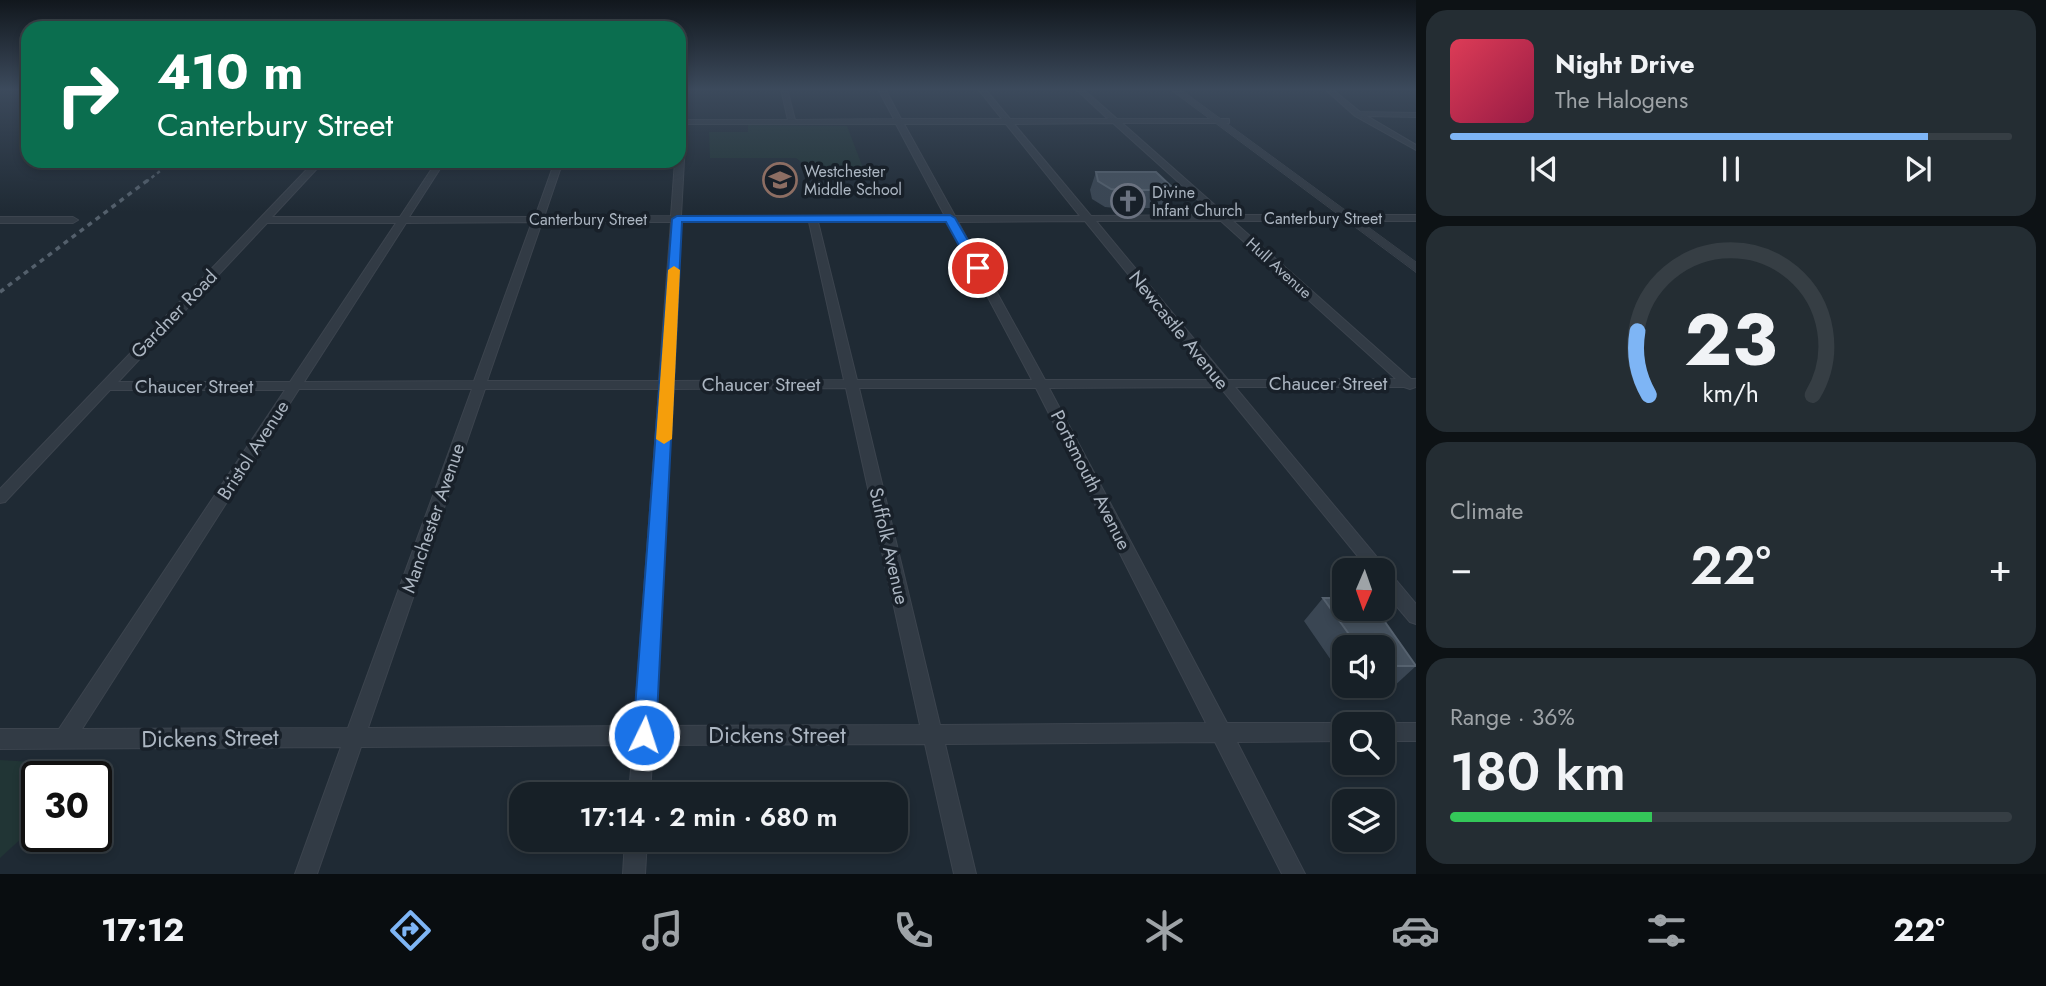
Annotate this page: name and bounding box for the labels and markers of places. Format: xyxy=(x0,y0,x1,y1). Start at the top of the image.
place label: Westchester Middle School xyxy=(804,160,902,201)
school or university icon: Westchester Middle School xyxy=(761,161,799,199)
place label: Divine Infant Church xyxy=(1152,181,1243,222)
church icon: Divine Infant Church xyxy=(1109,182,1147,220)
pin xyxy=(948,238,1008,298)

